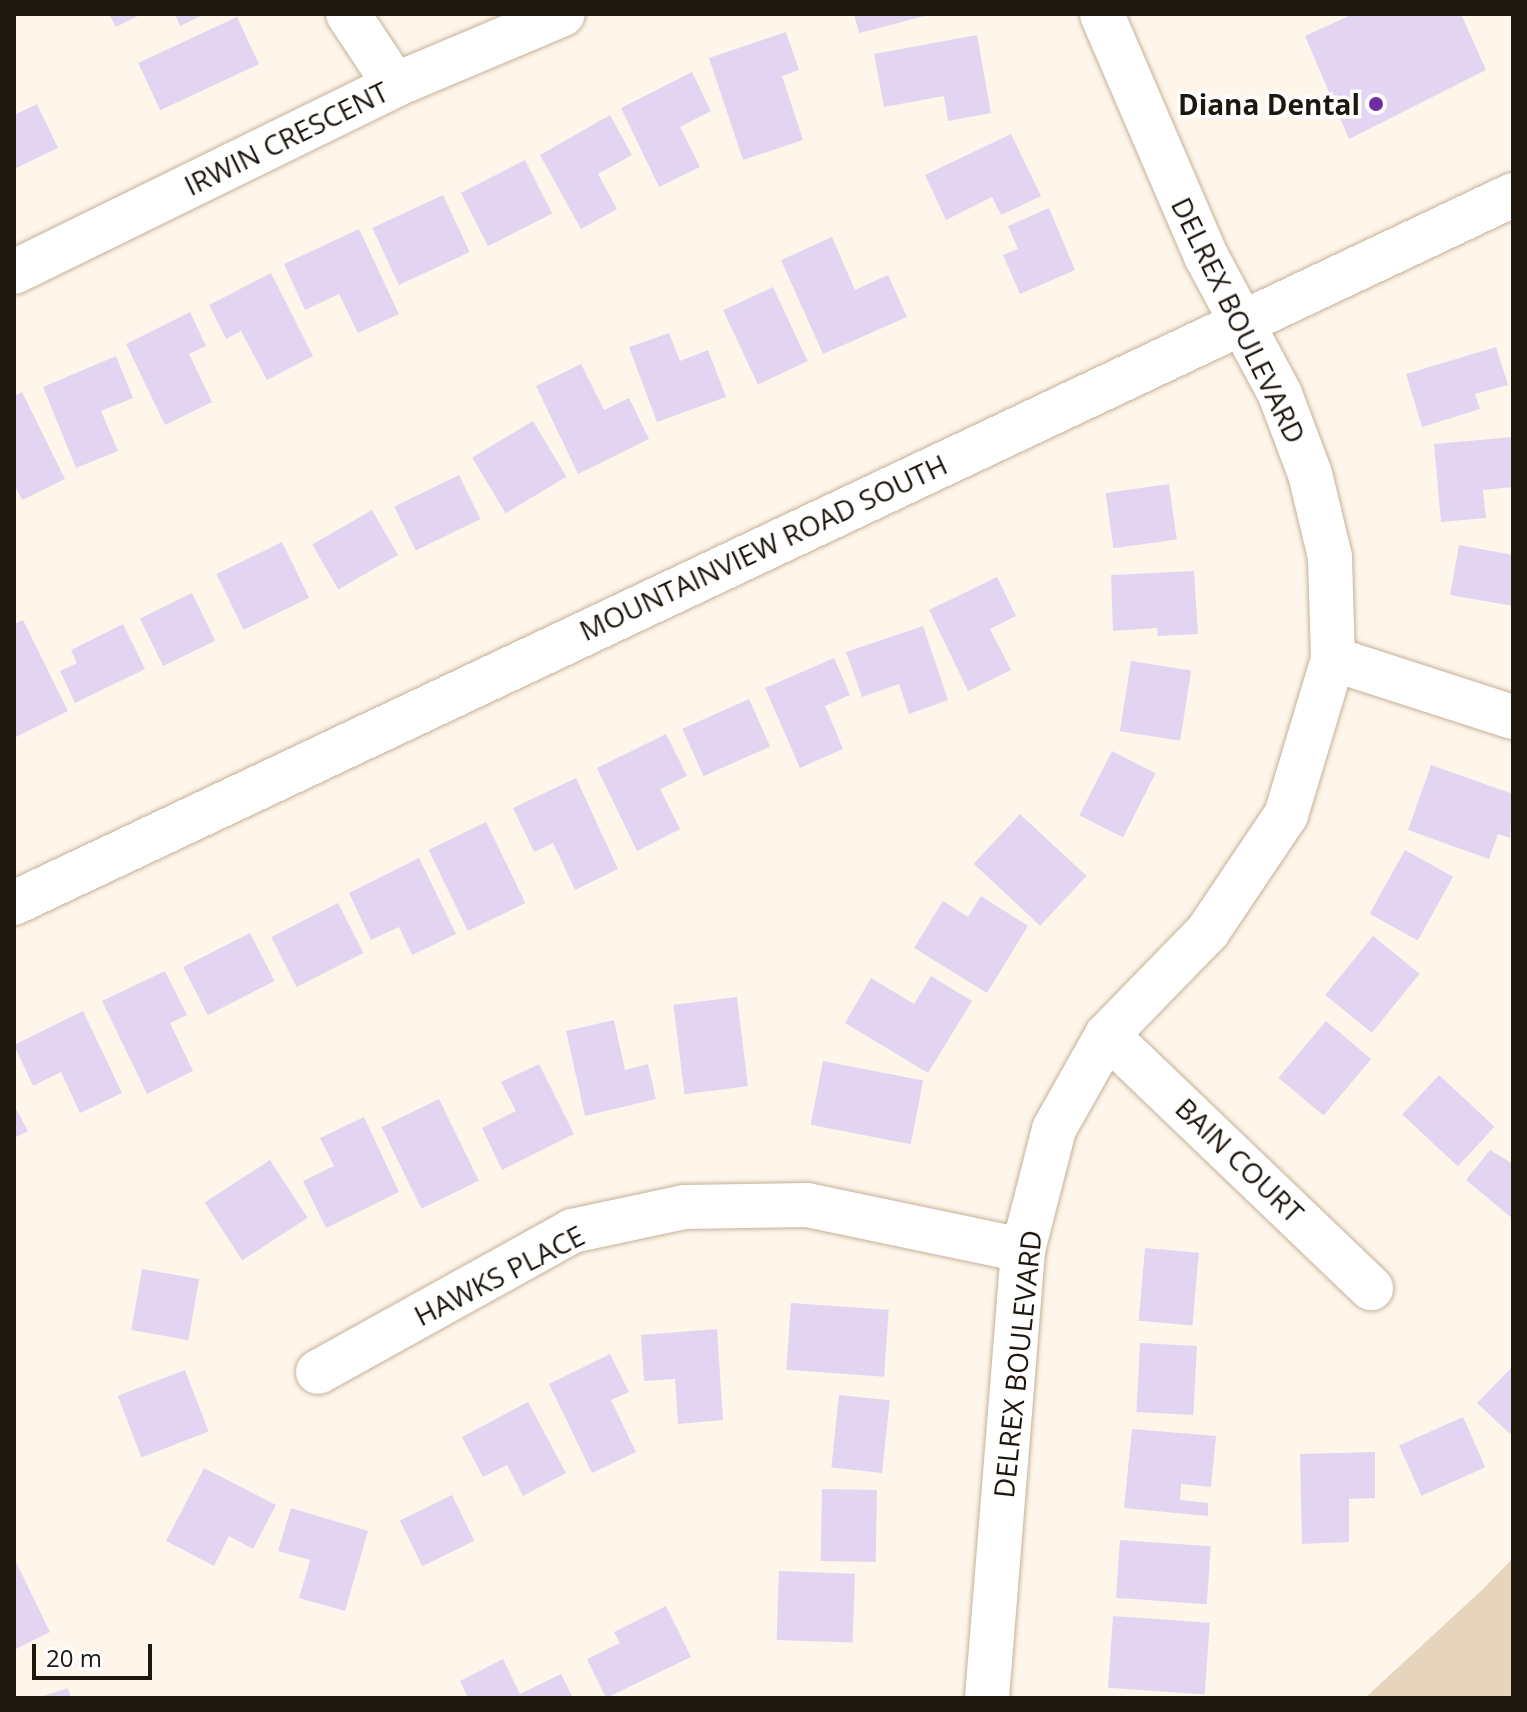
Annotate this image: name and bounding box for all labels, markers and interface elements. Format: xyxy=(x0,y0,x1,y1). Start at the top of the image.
street label: IRWIN CRESCENT xyxy=(179,74,393,202)
place label: Diana Dental xyxy=(1178,87,1360,121)
marker: Diana Dental xyxy=(1367,95,1385,113)
street label: DELREX BOULEVARD xyxy=(1165,192,1313,448)
street label: MOUNTAINVIEW ROAD SOUTH xyxy=(574,447,952,647)
street label: BAIN COURT xyxy=(1169,1091,1311,1229)
street label: HAWKS PLACE xyxy=(408,1218,590,1332)
street label: DELREX BOULEVARD xyxy=(986,1228,1048,1500)
scale bar xyxy=(36,1628,156,1678)
text: 20 m xyxy=(46,1641,102,1674)

